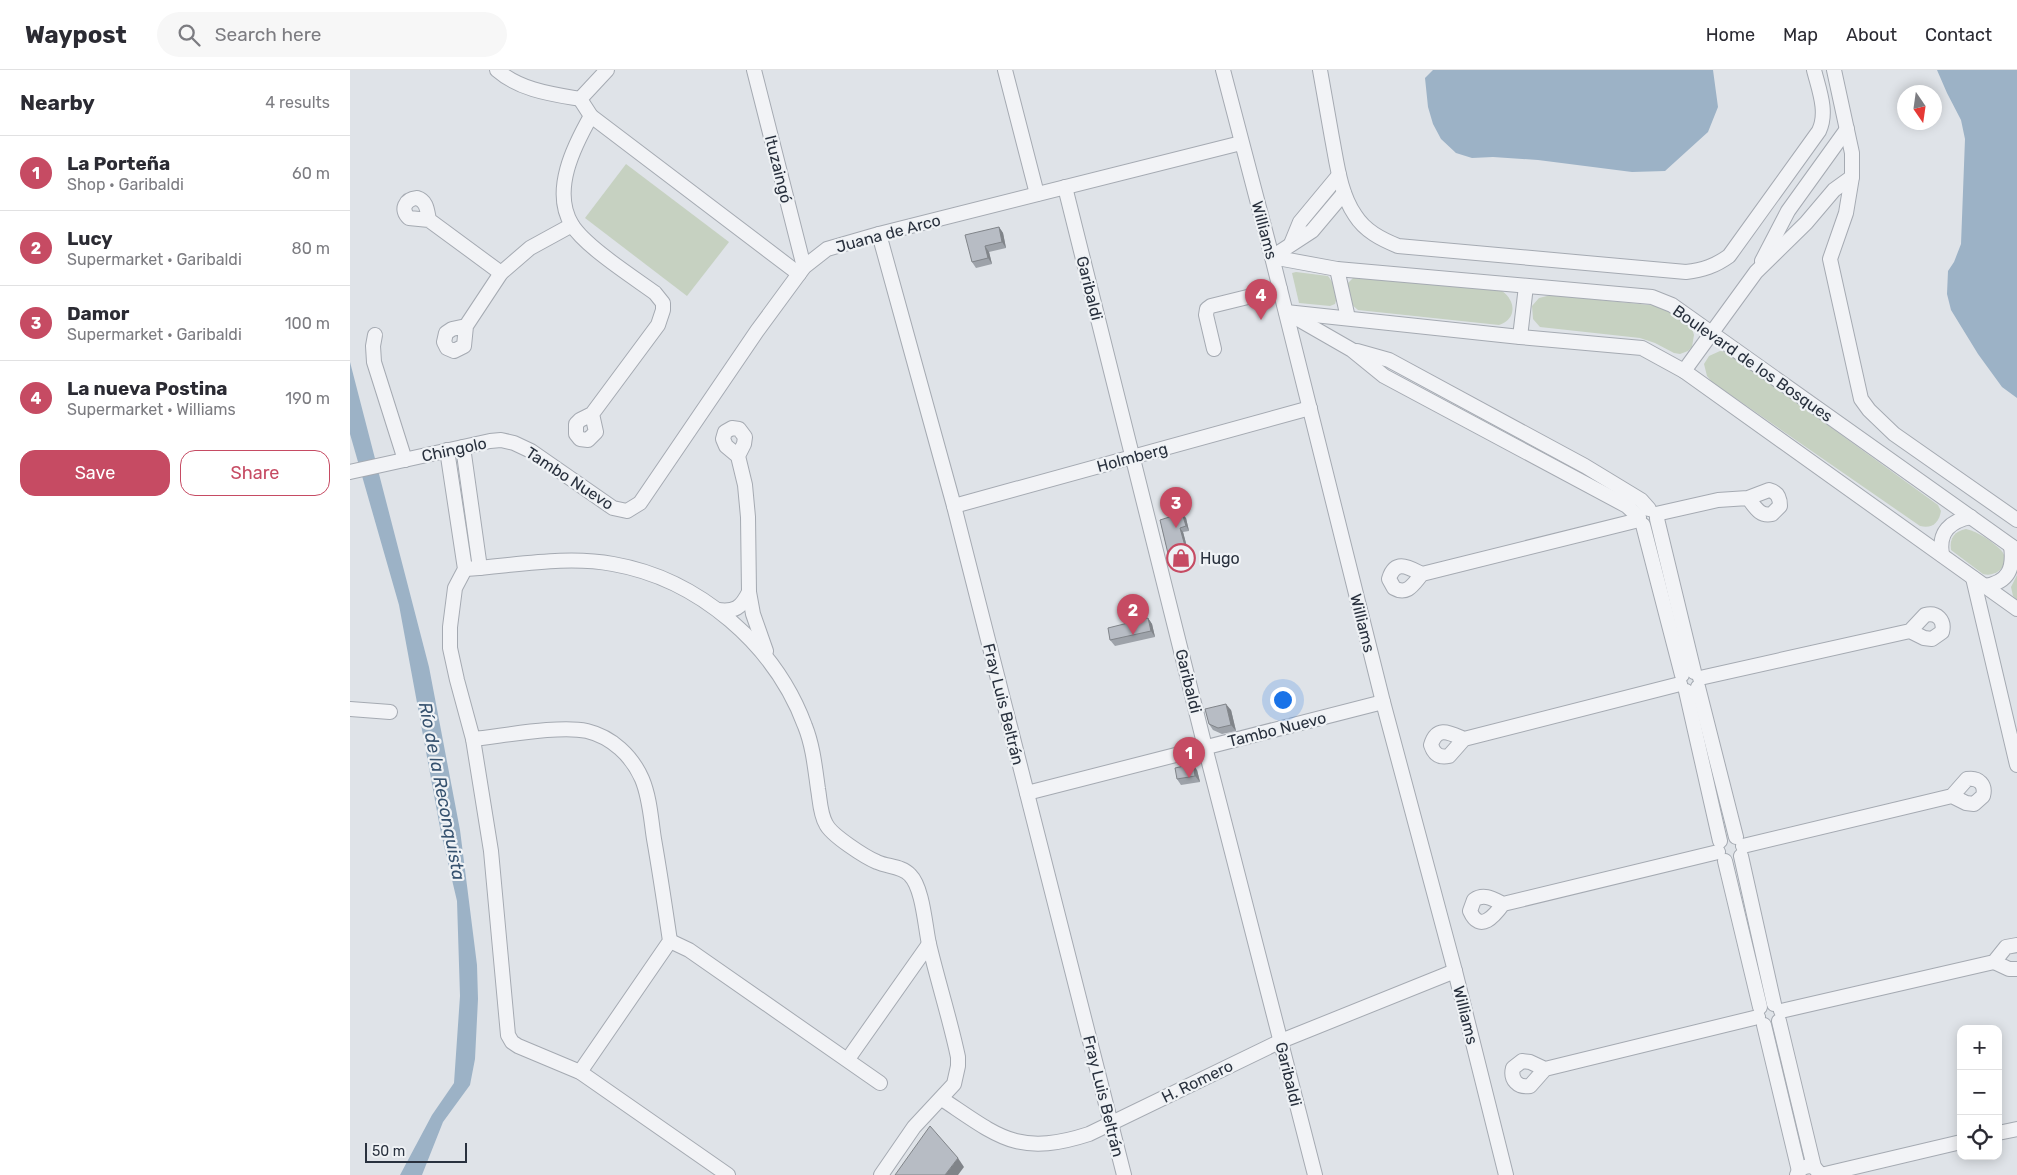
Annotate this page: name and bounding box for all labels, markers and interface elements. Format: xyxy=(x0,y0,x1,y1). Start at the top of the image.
search box xyxy=(157,12,507,57)
text: Waypost xyxy=(25,21,127,49)
icon: search xyxy=(175,21,203,49)
text: Search here xyxy=(215,23,321,46)
text: Home xyxy=(1706,24,1755,46)
text: Map xyxy=(1783,24,1818,46)
text: About xyxy=(1846,24,1897,46)
text: Contact xyxy=(1925,24,1992,46)
north arrow xyxy=(1897,85,1942,130)
text: Nearby xyxy=(20,90,95,115)
text: 4 results xyxy=(265,93,330,112)
street label: Ituzaingó xyxy=(761,133,796,205)
text: La Porteña xyxy=(67,152,170,175)
text: 1 xyxy=(32,164,40,183)
text: 60 m xyxy=(292,164,330,183)
text: Shop · Garibaldi xyxy=(67,175,184,194)
street label: Williams xyxy=(1248,199,1281,261)
street label: Juana de Arco xyxy=(834,210,943,257)
text: Lucy xyxy=(67,227,113,250)
text: 2 xyxy=(31,239,41,258)
text: 80 m xyxy=(292,239,330,258)
text: Supermarket · Garibaldi xyxy=(67,250,242,269)
street label: Garibaldi xyxy=(1072,254,1107,322)
pin: 4 xyxy=(1245,279,1277,320)
street label: Boulevard de los Bosques xyxy=(1669,301,1836,426)
text: Damor xyxy=(67,302,129,325)
text: 3 xyxy=(31,314,41,333)
text: 100 m xyxy=(285,314,330,333)
text: Supermarket · Garibaldi xyxy=(67,325,242,344)
text: La nueva Postina xyxy=(67,377,228,400)
text: 4 xyxy=(31,389,41,408)
text: 190 m xyxy=(285,389,330,408)
text: Supermarket · Williams xyxy=(67,400,236,419)
street label: Chingolo xyxy=(420,433,488,466)
street label: Holmberg xyxy=(1095,439,1170,476)
street label: Tambo Nuevo xyxy=(522,443,617,514)
button: Save xyxy=(20,450,170,496)
button: Share xyxy=(180,450,330,496)
pin: 3 xyxy=(1160,487,1192,528)
shop icon: Hugo xyxy=(1166,543,1196,573)
place label: Hugo xyxy=(1200,549,1240,568)
street label: Williams xyxy=(1346,592,1379,654)
pin: 2 xyxy=(1117,594,1149,635)
street label: Fray Luis Beltrán xyxy=(979,641,1028,767)
street label: Garibaldi xyxy=(1171,647,1206,715)
your location xyxy=(1270,687,1296,713)
water label: Río de la Reconquista xyxy=(414,700,470,882)
street label: Tambo Nuevo xyxy=(1226,708,1328,751)
pin: 1 xyxy=(1173,737,1205,778)
street label: Williams xyxy=(1449,984,1482,1046)
map controls xyxy=(1957,1025,2002,1160)
button: + xyxy=(1957,1025,2002,1070)
street label: Fray Luis Beltrán xyxy=(1079,1033,1128,1159)
street label: Garibaldi xyxy=(1271,1040,1306,1108)
street label: H. Romero xyxy=(1158,1056,1236,1107)
button: − xyxy=(1957,1070,2002,1115)
button: locate xyxy=(1957,1115,2002,1160)
scale bar xyxy=(365,1140,468,1163)
text: 50 m xyxy=(372,1143,405,1160)

